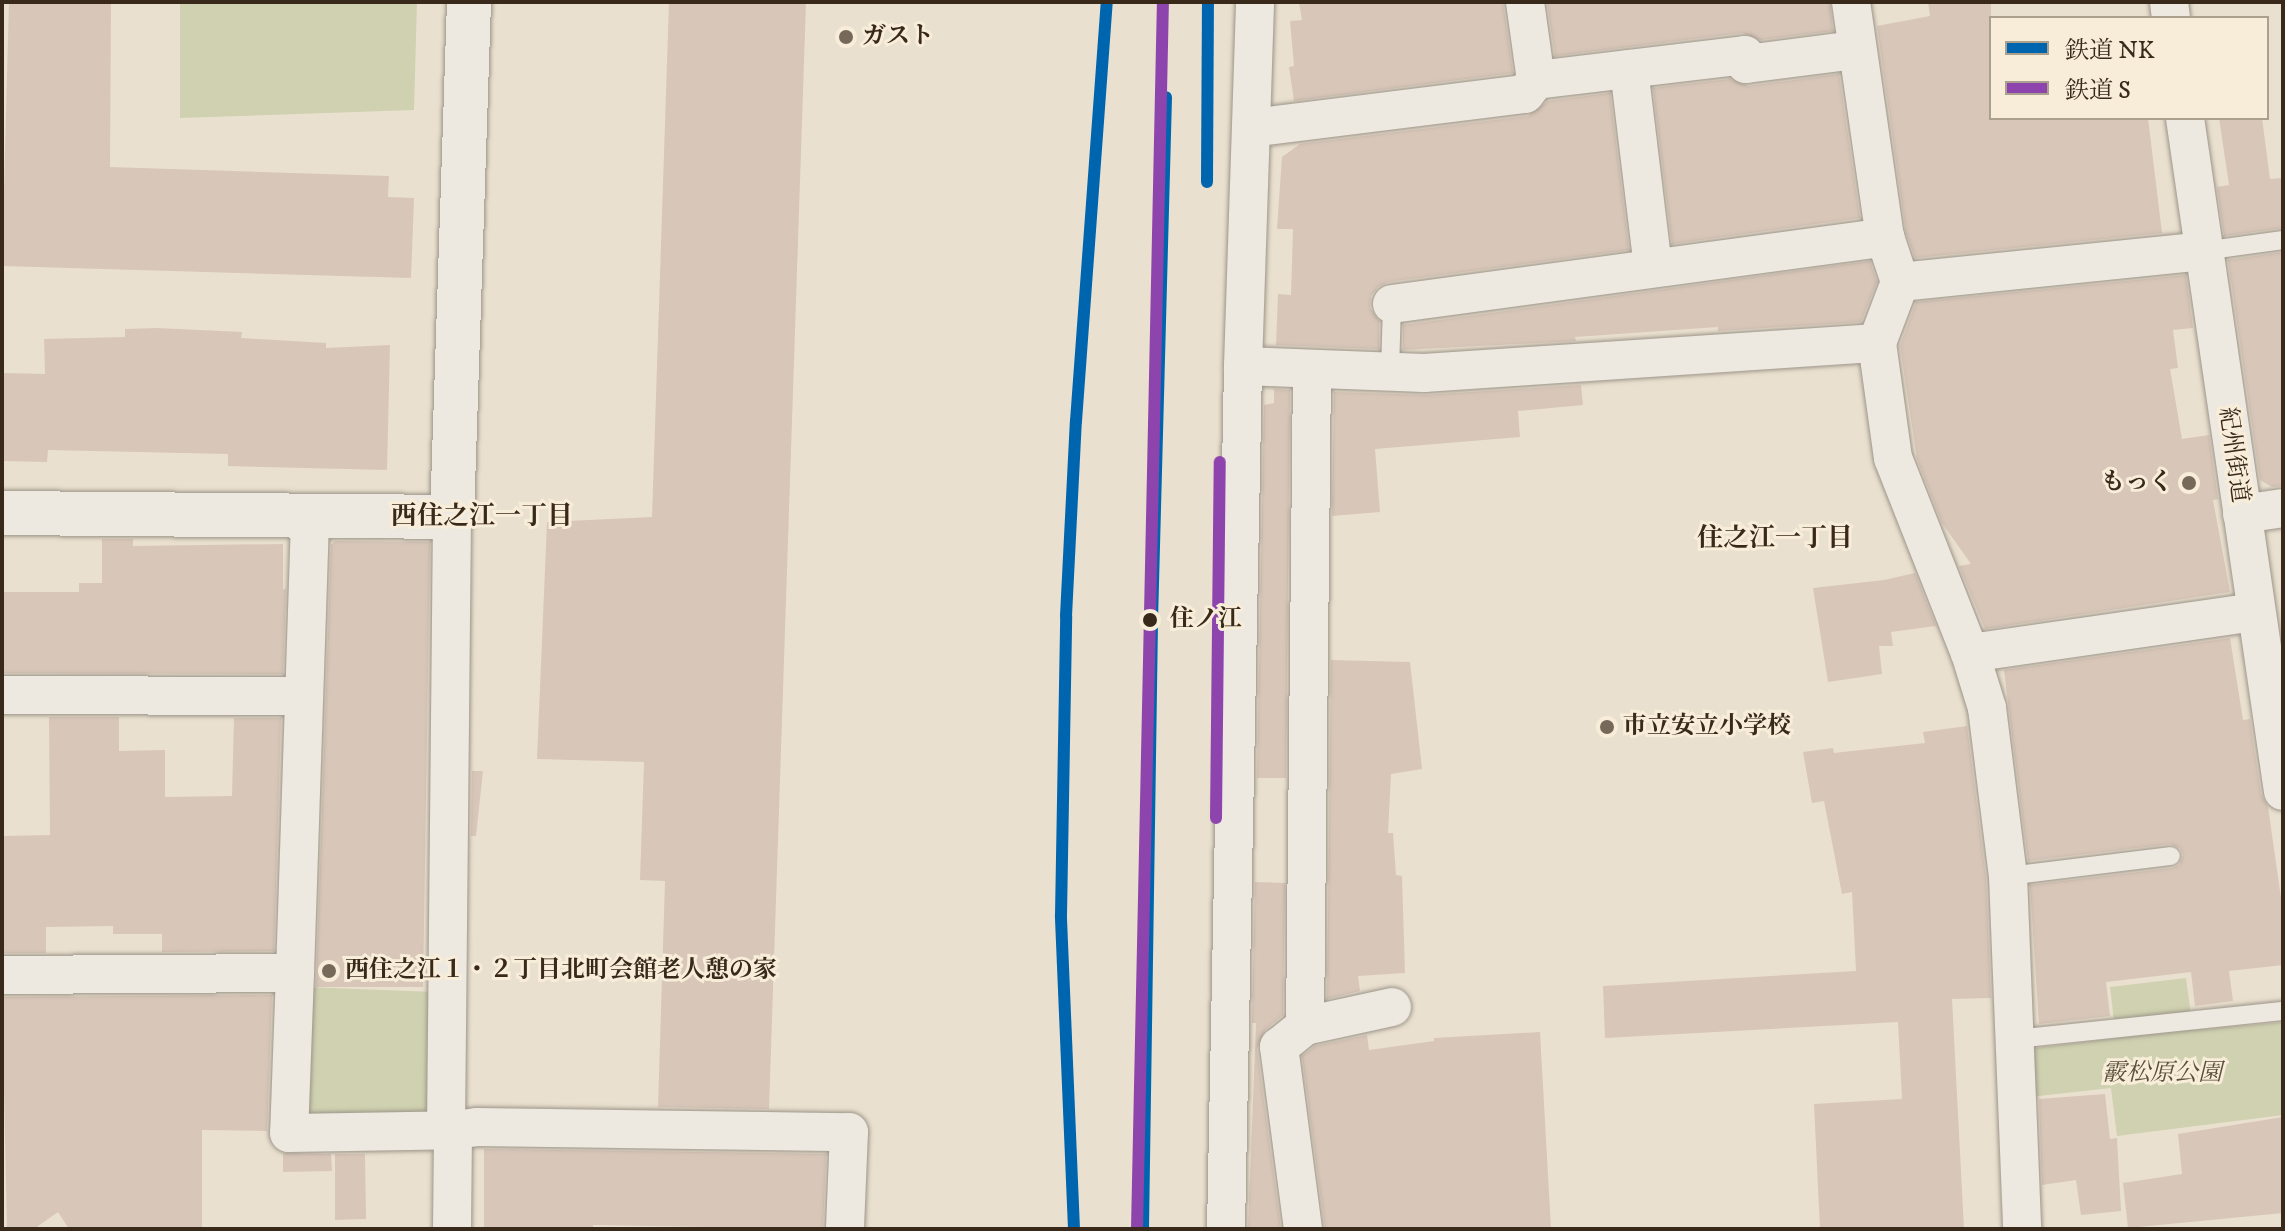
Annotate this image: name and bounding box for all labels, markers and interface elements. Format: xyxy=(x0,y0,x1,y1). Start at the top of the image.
legend xyxy=(1989,16,2269,120)
place label: ガスト xyxy=(862,23,934,51)
marker: ガスト xyxy=(837,28,855,46)
text: 鉄道 NK xyxy=(2065,36,2155,66)
text: 鉄道 S xyxy=(2065,76,2131,106)
street label: 紀州街道 xyxy=(2212,405,2254,505)
place label: もっく xyxy=(2101,469,2173,497)
marker: もっく xyxy=(2180,474,2198,492)
district label: 西住之江一丁目 xyxy=(391,501,573,533)
district label: 住之江一丁目 xyxy=(1697,523,1853,555)
place label: 住ノ江 xyxy=(1170,606,1242,634)
marker: 住ノ江 xyxy=(1137,607,1163,633)
place label: 市立安立小学校 xyxy=(1623,713,1791,741)
marker: 市立安立小学校 xyxy=(1598,718,1616,736)
place label: 西住之江１・２丁目北町会館老人憩の家 xyxy=(345,957,777,985)
marker: 西住之江１・２丁目北町会館老人憩の家 xyxy=(320,962,338,980)
park label: 霰松原公園 xyxy=(2102,1060,2222,1088)

